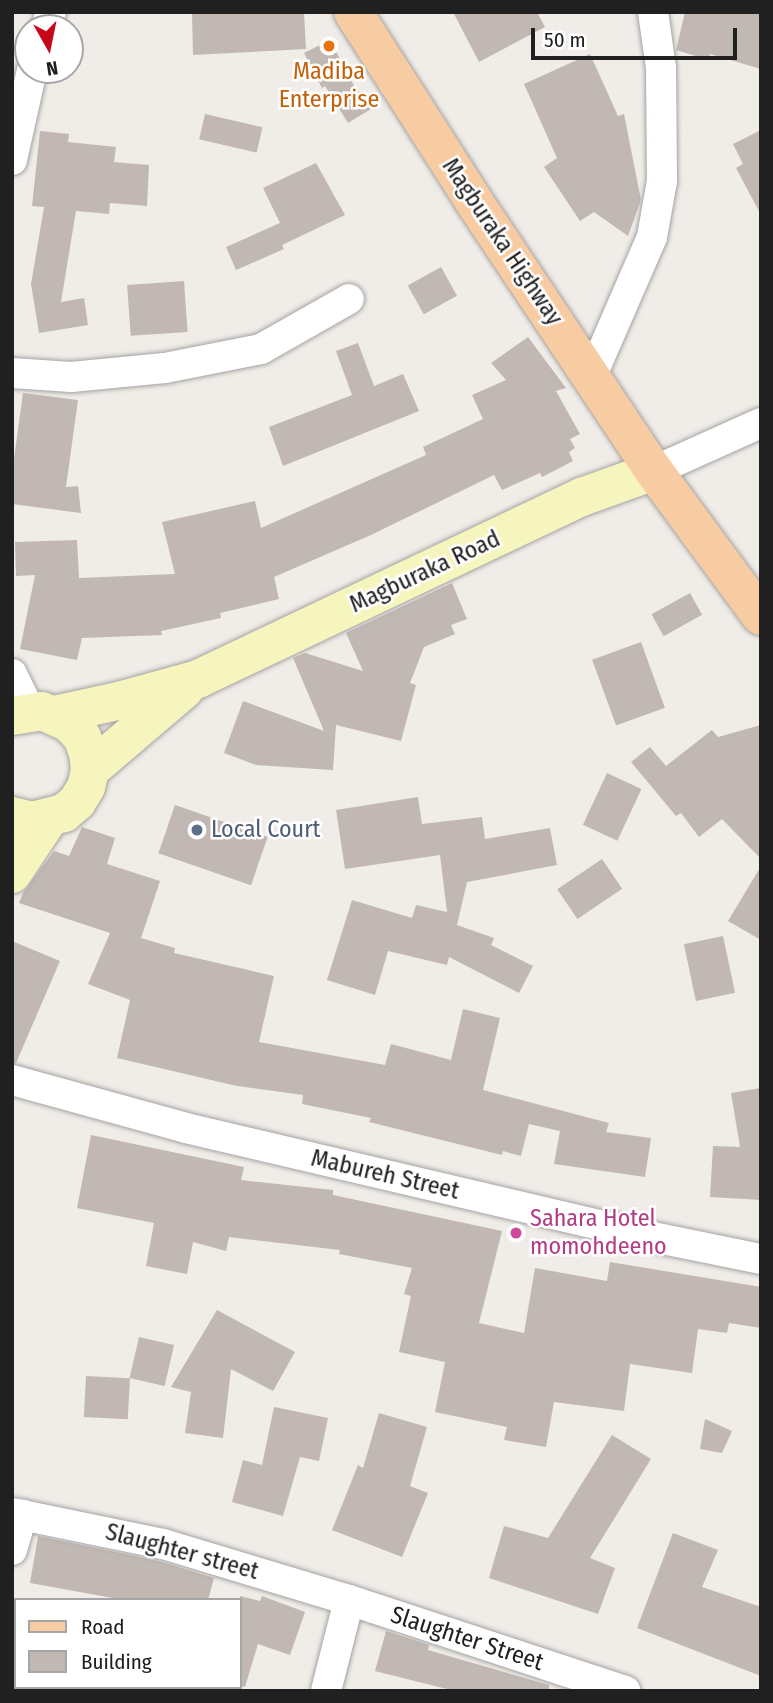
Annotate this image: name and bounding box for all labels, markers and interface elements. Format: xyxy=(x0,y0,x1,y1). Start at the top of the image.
north arrow xyxy=(14,14,84,84)
scale bar xyxy=(535,14,742,58)
text: 50 m xyxy=(544,27,586,53)
marker: Madiba Enterprise xyxy=(321,38,337,54)
text: N xyxy=(45,56,59,81)
place label: Madiba Enterprise xyxy=(279,58,379,114)
street label: Magburaka Highway xyxy=(436,153,568,331)
street label: Magburaka Road xyxy=(345,525,505,619)
place label: Local Court xyxy=(211,816,320,844)
marker: Local Court xyxy=(189,822,205,838)
street label: Mabureh Street xyxy=(308,1144,462,1206)
place label: Sahara Hotel momohdeeno xyxy=(530,1205,667,1261)
marker: Sahara Hotel momohdeeno xyxy=(508,1225,524,1241)
street label: Slaughter street xyxy=(102,1518,262,1586)
legend xyxy=(14,1598,242,1689)
street label: Slaughter Street xyxy=(387,1601,547,1677)
text: Road xyxy=(81,1614,125,1640)
text: Building xyxy=(81,1649,152,1675)

